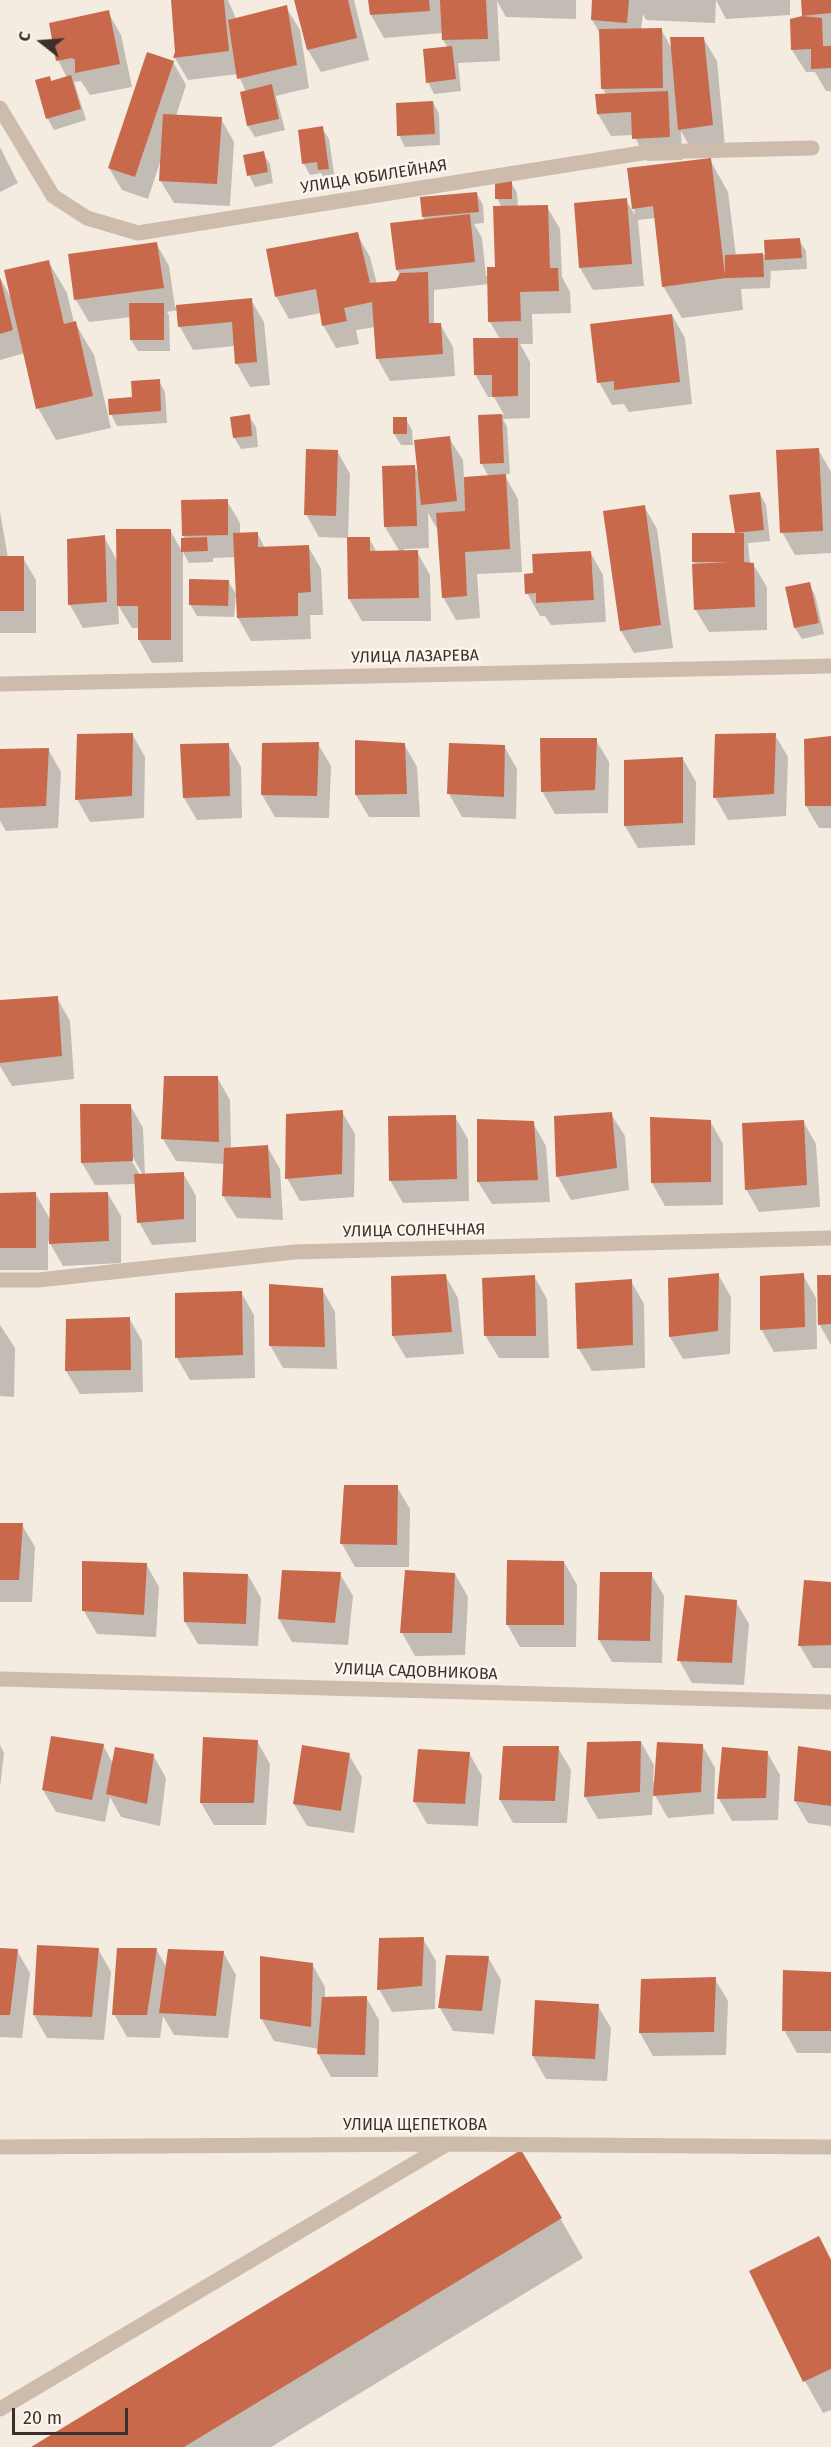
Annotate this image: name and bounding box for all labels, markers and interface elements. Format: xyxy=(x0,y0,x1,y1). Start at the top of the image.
north arrow xyxy=(12,12,72,72)
text: С xyxy=(14,29,35,44)
street label: УЛИЦА ЮБИЛЕЙНАЯ xyxy=(299,156,449,198)
street label: УЛИЦА ЛАЗАРЕВА xyxy=(351,646,479,668)
street label: УЛИЦА СОЛНЕЧНАЯ xyxy=(342,1220,486,1242)
street label: УЛИЦА САДОВНИКОВА xyxy=(334,1660,498,1684)
street label: УЛИЦА ЩЕПЕТКОВА xyxy=(343,2116,487,2136)
scale bar xyxy=(15,2396,130,2434)
text: 20 m xyxy=(23,2407,62,2429)

